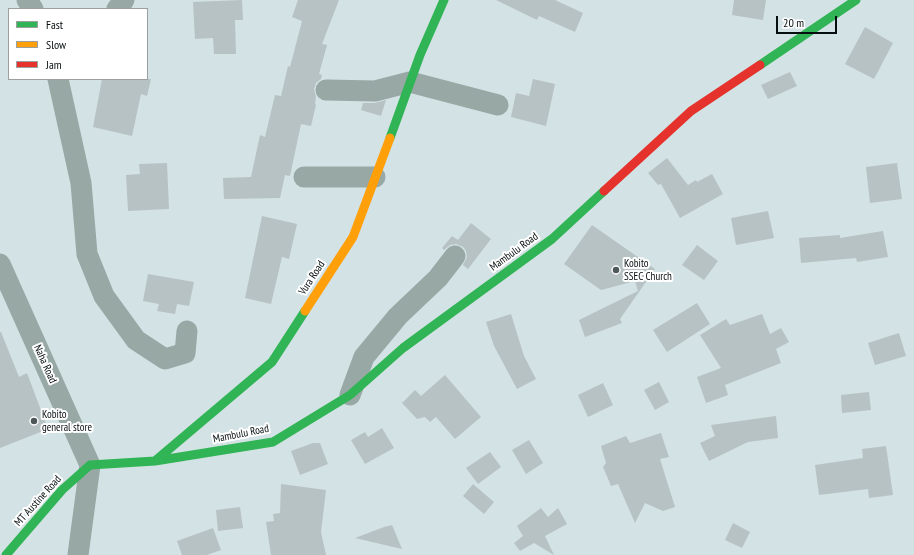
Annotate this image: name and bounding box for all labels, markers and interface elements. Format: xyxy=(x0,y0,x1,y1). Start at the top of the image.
legend xyxy=(8,8,148,80)
scale bar xyxy=(778,8,839,34)
text: 20 m xyxy=(783,15,804,30)
text: Fast xyxy=(46,17,63,32)
text: Slow xyxy=(46,37,66,52)
text: Jam xyxy=(46,57,62,72)
street label: Mambulu Road xyxy=(487,230,541,274)
place label: Kobito SSEC Church xyxy=(624,257,672,283)
street label: Vura Road xyxy=(296,259,328,297)
marker: Kobito SSEC Church xyxy=(611,265,621,275)
street label: Naha Road xyxy=(31,343,59,385)
place label: Kobito general store xyxy=(42,408,92,434)
marker: Kobito general store xyxy=(29,416,39,426)
street label: Mambulu Road xyxy=(212,422,270,446)
street label: MT Austine Road xyxy=(12,473,64,529)

